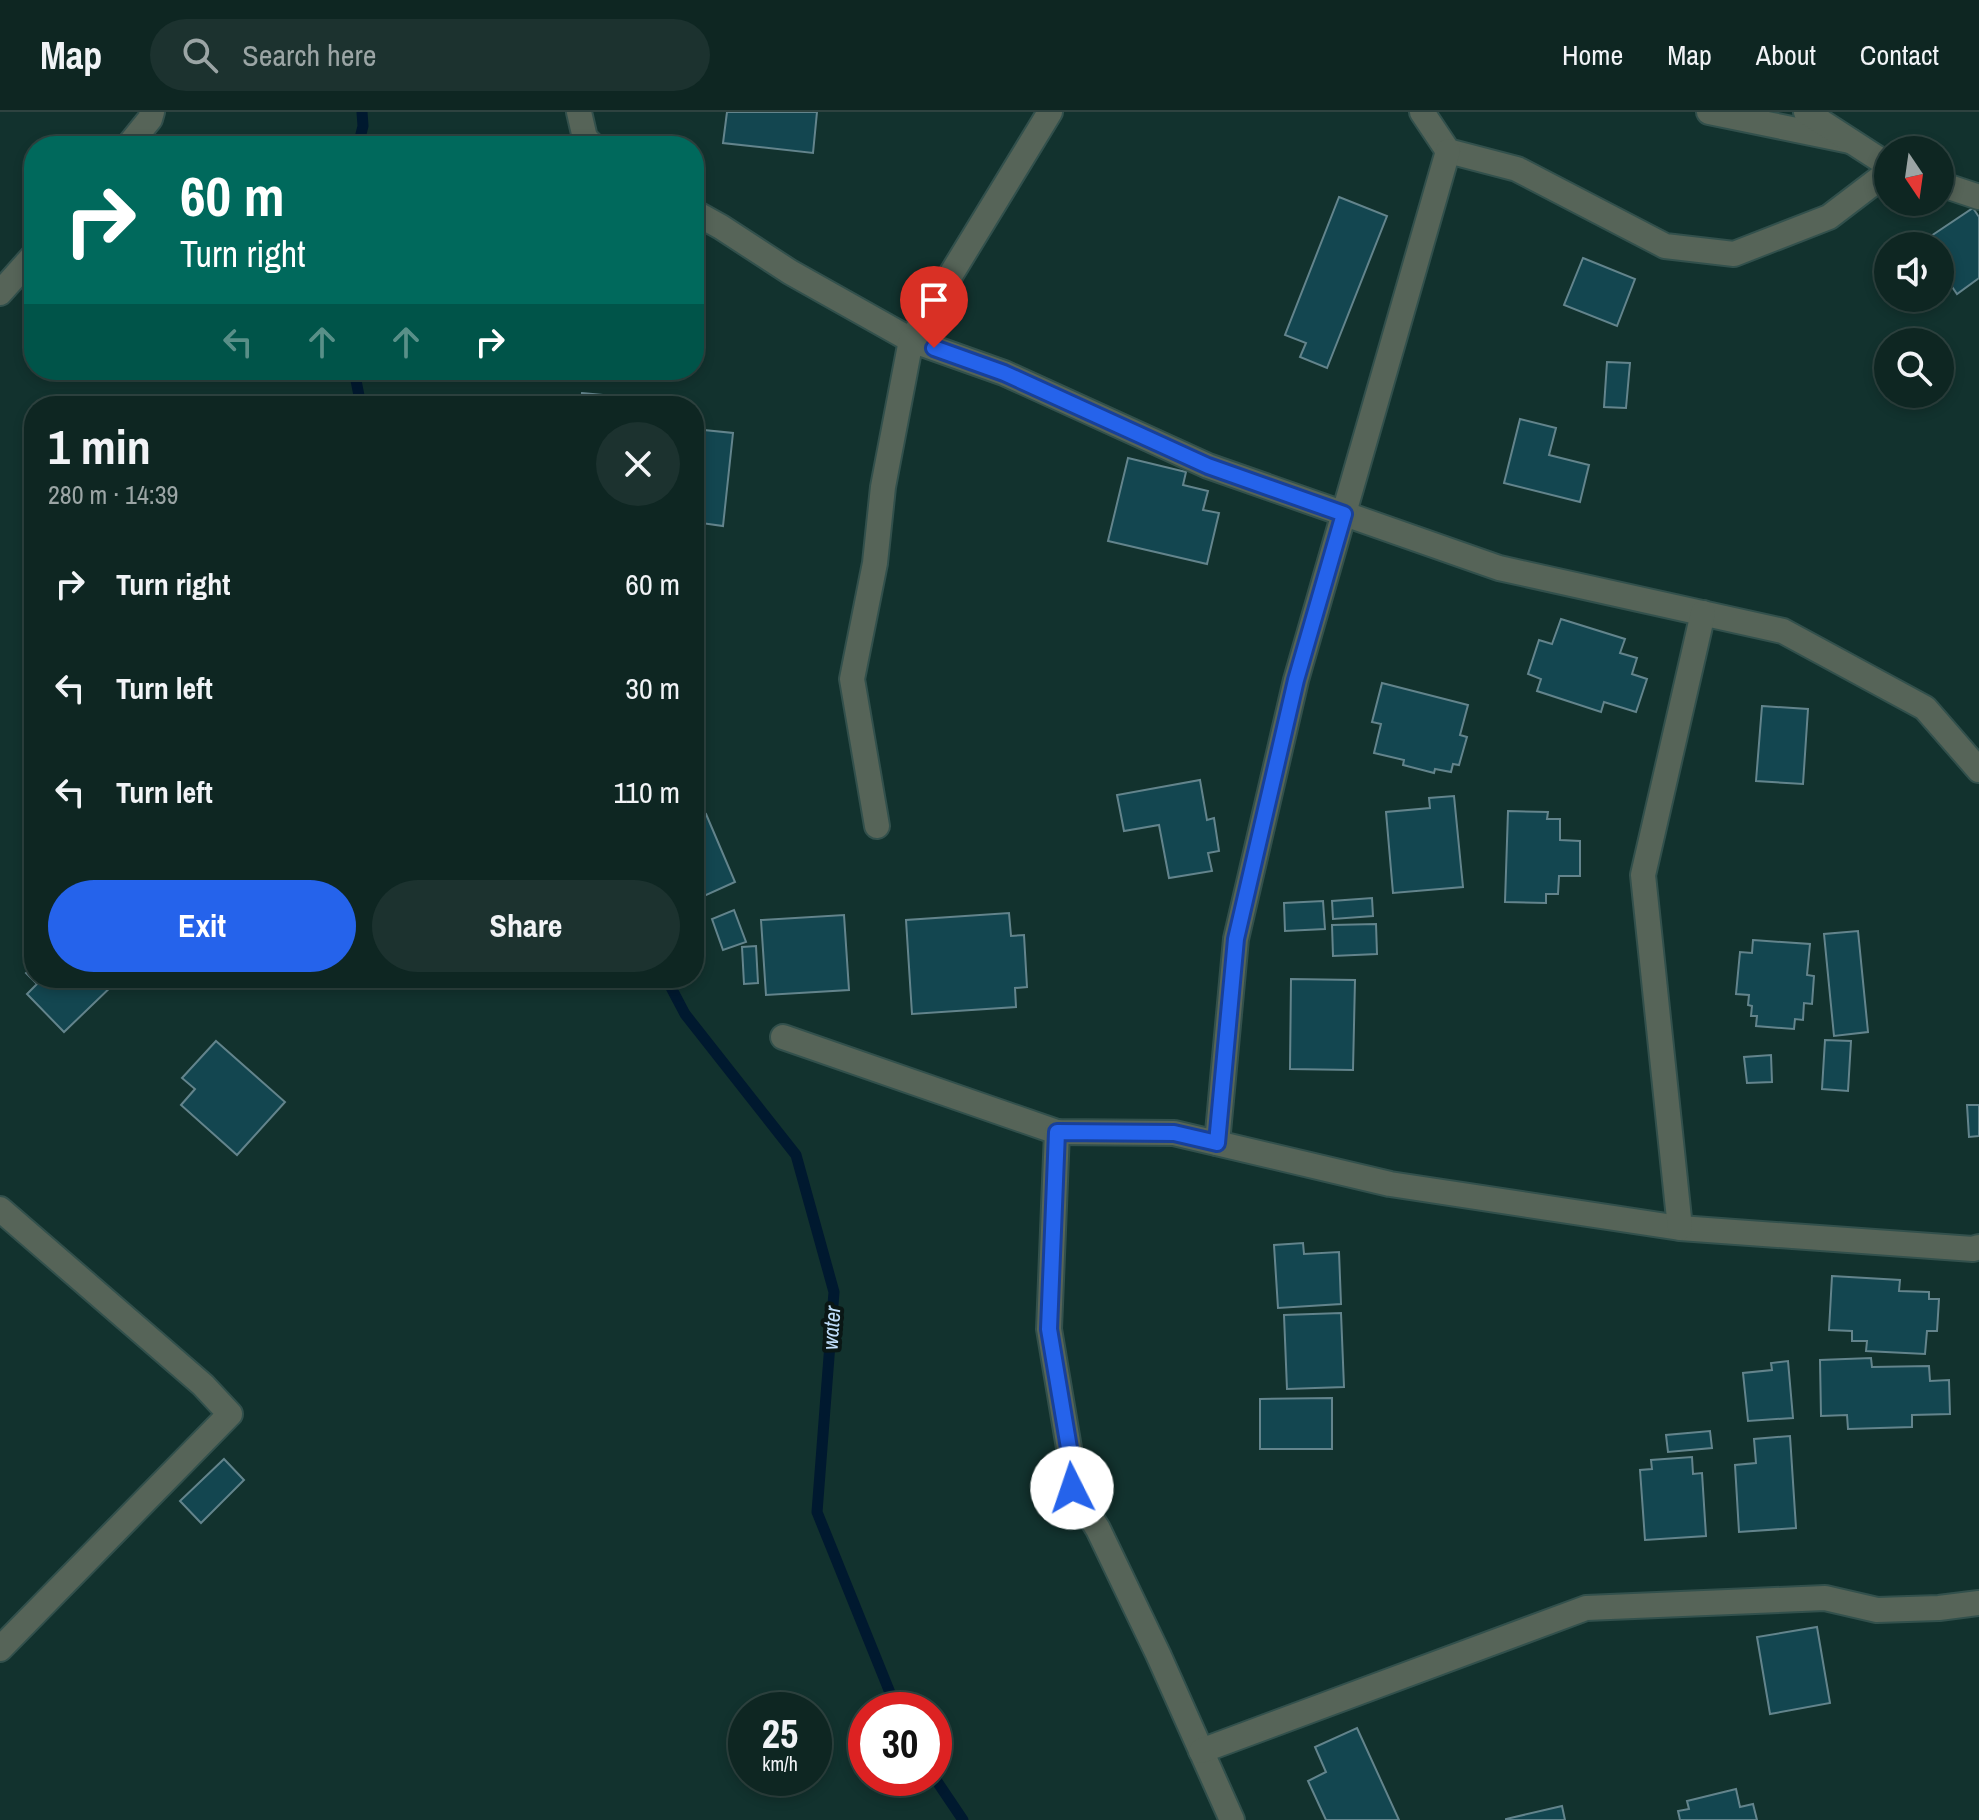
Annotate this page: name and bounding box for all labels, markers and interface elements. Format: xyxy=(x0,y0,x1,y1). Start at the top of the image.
search box xyxy=(150,19,710,91)
text: Map xyxy=(40,30,102,81)
icon: search xyxy=(178,33,222,77)
text: Search here xyxy=(242,35,376,75)
text: Home xyxy=(1562,36,1623,74)
text: Map xyxy=(1667,36,1712,74)
text: About xyxy=(1756,36,1816,74)
text: Contact xyxy=(1860,36,1939,74)
north arrow xyxy=(1874,136,1954,216)
map controls xyxy=(1874,136,1954,408)
text: 60 m xyxy=(180,158,285,233)
icon: right xyxy=(48,168,152,272)
text: Turn right xyxy=(180,230,305,278)
button: sound xyxy=(1874,232,1954,312)
pin xyxy=(900,266,968,348)
icon: arrive xyxy=(912,278,956,322)
icon: left xyxy=(216,320,260,364)
icon: ahead xyxy=(300,320,344,364)
icon: ahead xyxy=(384,320,428,364)
icon: right xyxy=(468,320,512,364)
button: search xyxy=(1874,328,1954,408)
text: 1 min xyxy=(48,414,151,479)
button: close xyxy=(596,422,680,506)
text: 280 m · 14:39 xyxy=(48,477,178,512)
icon: right xyxy=(48,562,92,606)
text: Turn right xyxy=(116,564,230,604)
text: 60 m xyxy=(625,564,680,604)
icon: left xyxy=(48,666,92,710)
text: Turn left xyxy=(116,668,213,708)
text: 30 m xyxy=(625,668,680,708)
icon: left xyxy=(48,770,92,814)
text: Turn left xyxy=(116,772,213,812)
text: 110 m xyxy=(613,772,680,812)
button: Exit xyxy=(48,880,356,972)
button: Share xyxy=(372,880,680,972)
water label: water xyxy=(814,1304,848,1351)
position arrow xyxy=(1030,1446,1114,1530)
speed limit sign: 30 xyxy=(848,1692,952,1796)
text: 25 xyxy=(762,1707,798,1760)
text: km/h xyxy=(762,1750,798,1777)

